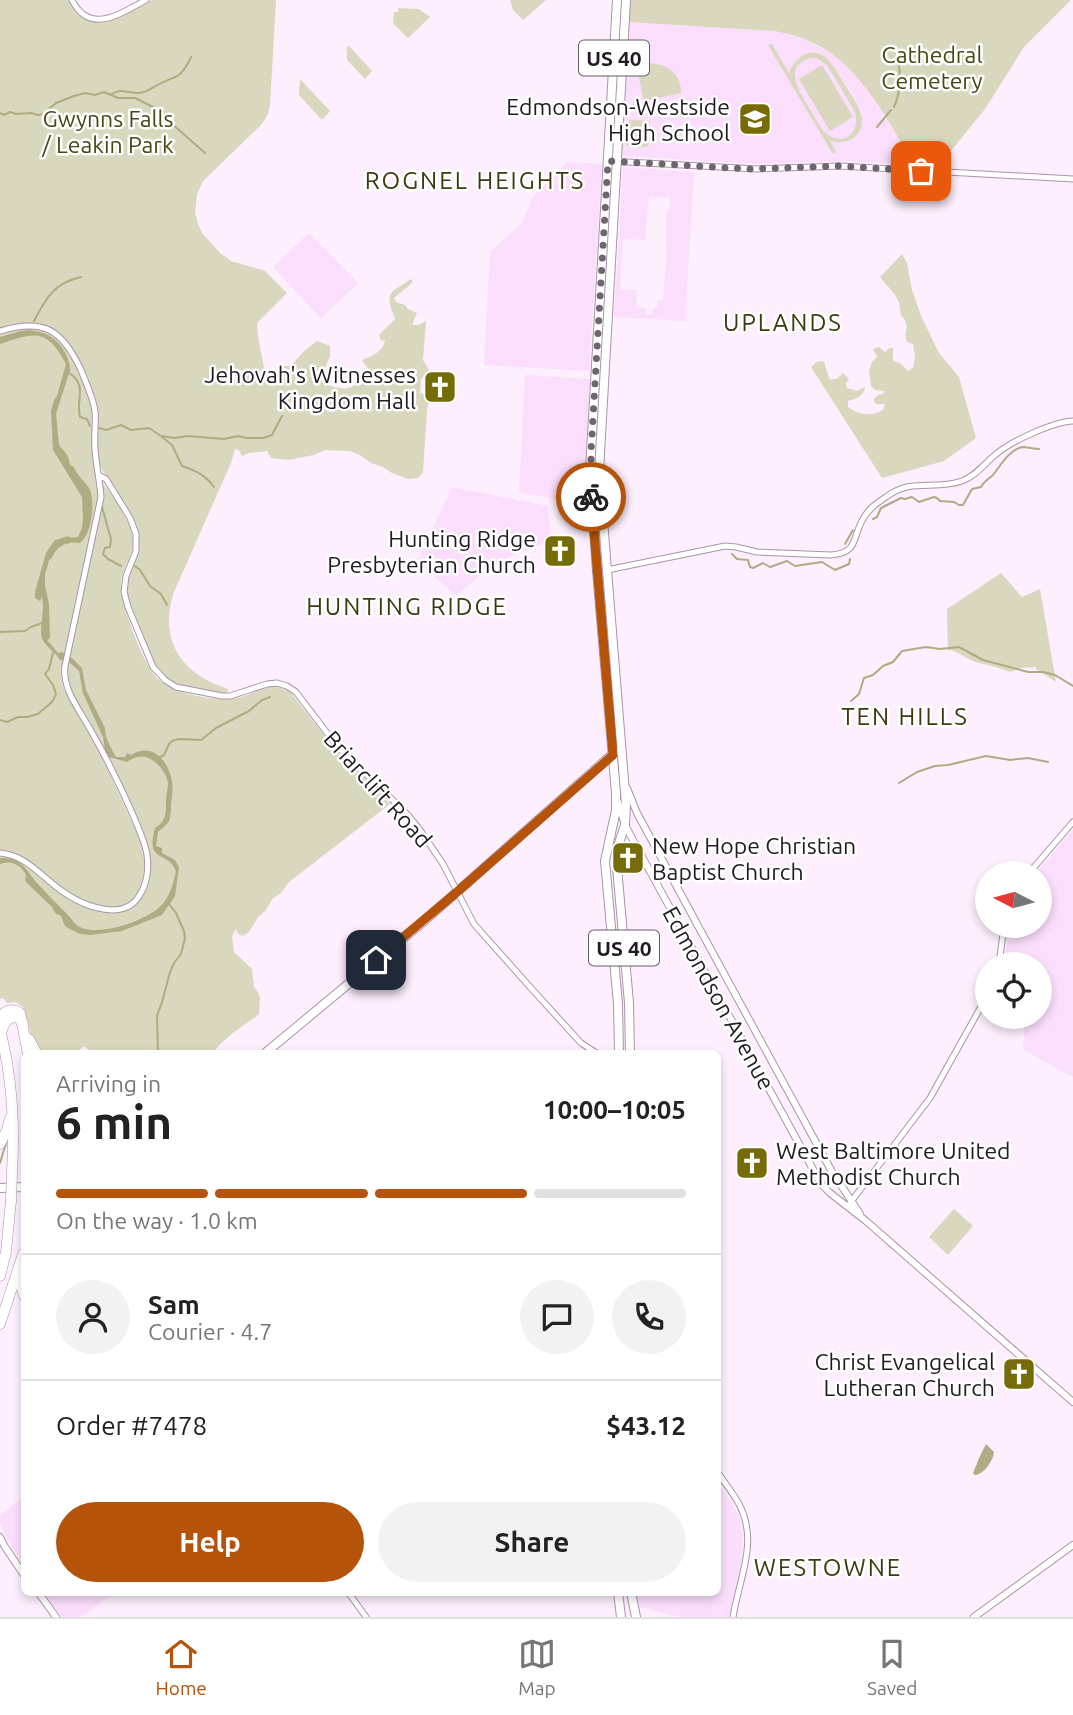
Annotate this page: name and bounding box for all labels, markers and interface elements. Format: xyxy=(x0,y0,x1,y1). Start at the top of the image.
road number: US 40 xyxy=(579,41,649,76)
park label: Cathedral Cemetery xyxy=(881,42,983,93)
place label: Edmondson-Westside High School xyxy=(506,94,730,145)
school or university icon: Edmondson-Westside High School xyxy=(736,100,774,138)
park label: Gwynns Falls / Leakin Park xyxy=(41,106,174,157)
pin xyxy=(891,141,951,201)
icon: bag xyxy=(902,152,940,190)
district label: ROGNEL HEIGHTS xyxy=(365,167,585,194)
district label: UPLANDS xyxy=(723,309,843,336)
place label: Jehovah's Witnesses Kingdom Hall xyxy=(204,362,416,413)
church icon: Jehovah's Witnesses Kingdom Hall xyxy=(421,368,459,406)
courier xyxy=(556,462,626,532)
icon: bike xyxy=(572,478,610,516)
place label: Hunting Ridge Presbyterian Church xyxy=(327,526,536,577)
church icon: Hunting Ridge Presbyterian Church xyxy=(541,532,579,570)
district label: HUNTING RIDGE xyxy=(306,593,508,620)
district label: TEN HILLS xyxy=(841,703,969,730)
street label: Briarclift Road xyxy=(319,726,437,852)
place label: New Hope Christian Baptist Church xyxy=(652,833,856,884)
church icon: New Hope Christian Baptist Church xyxy=(609,839,647,877)
north arrow xyxy=(975,861,1052,938)
map controls xyxy=(975,861,1052,1029)
street label: Edmondson Avenue xyxy=(658,902,780,1094)
pin xyxy=(346,930,406,990)
road number: US 40 xyxy=(589,930,659,965)
icon: home xyxy=(357,941,395,979)
button: locate xyxy=(975,952,1052,1029)
text: Arriving in xyxy=(56,1071,161,1096)
text: 10:00–10:05 xyxy=(543,1095,686,1124)
text: 6 min xyxy=(56,1096,172,1148)
place label: West Baltimore United Methodist Church xyxy=(776,1138,1011,1189)
church icon: West Baltimore United Methodist Church xyxy=(733,1144,771,1182)
text: On the way · 1.0 km xyxy=(56,1208,258,1233)
button: person xyxy=(56,1280,130,1354)
button: chat xyxy=(520,1280,594,1354)
button: phone xyxy=(612,1280,686,1354)
text: Sam xyxy=(148,1290,200,1319)
text: Courier · 4.7 xyxy=(148,1319,272,1344)
place label: Christ Evangelical Lutheran Church xyxy=(814,1349,995,1400)
church icon: Christ Evangelical Lutheran Church xyxy=(1000,1355,1038,1393)
text: Order #7478 xyxy=(56,1411,207,1440)
text: $43.12 xyxy=(606,1411,686,1440)
button: Help xyxy=(56,1502,364,1582)
button: Share xyxy=(378,1502,686,1582)
district label: WESTOWNE xyxy=(754,1554,902,1581)
tab: Home xyxy=(156,1635,207,1699)
tab: Map xyxy=(518,1635,556,1699)
tab: Saved xyxy=(867,1635,917,1699)

